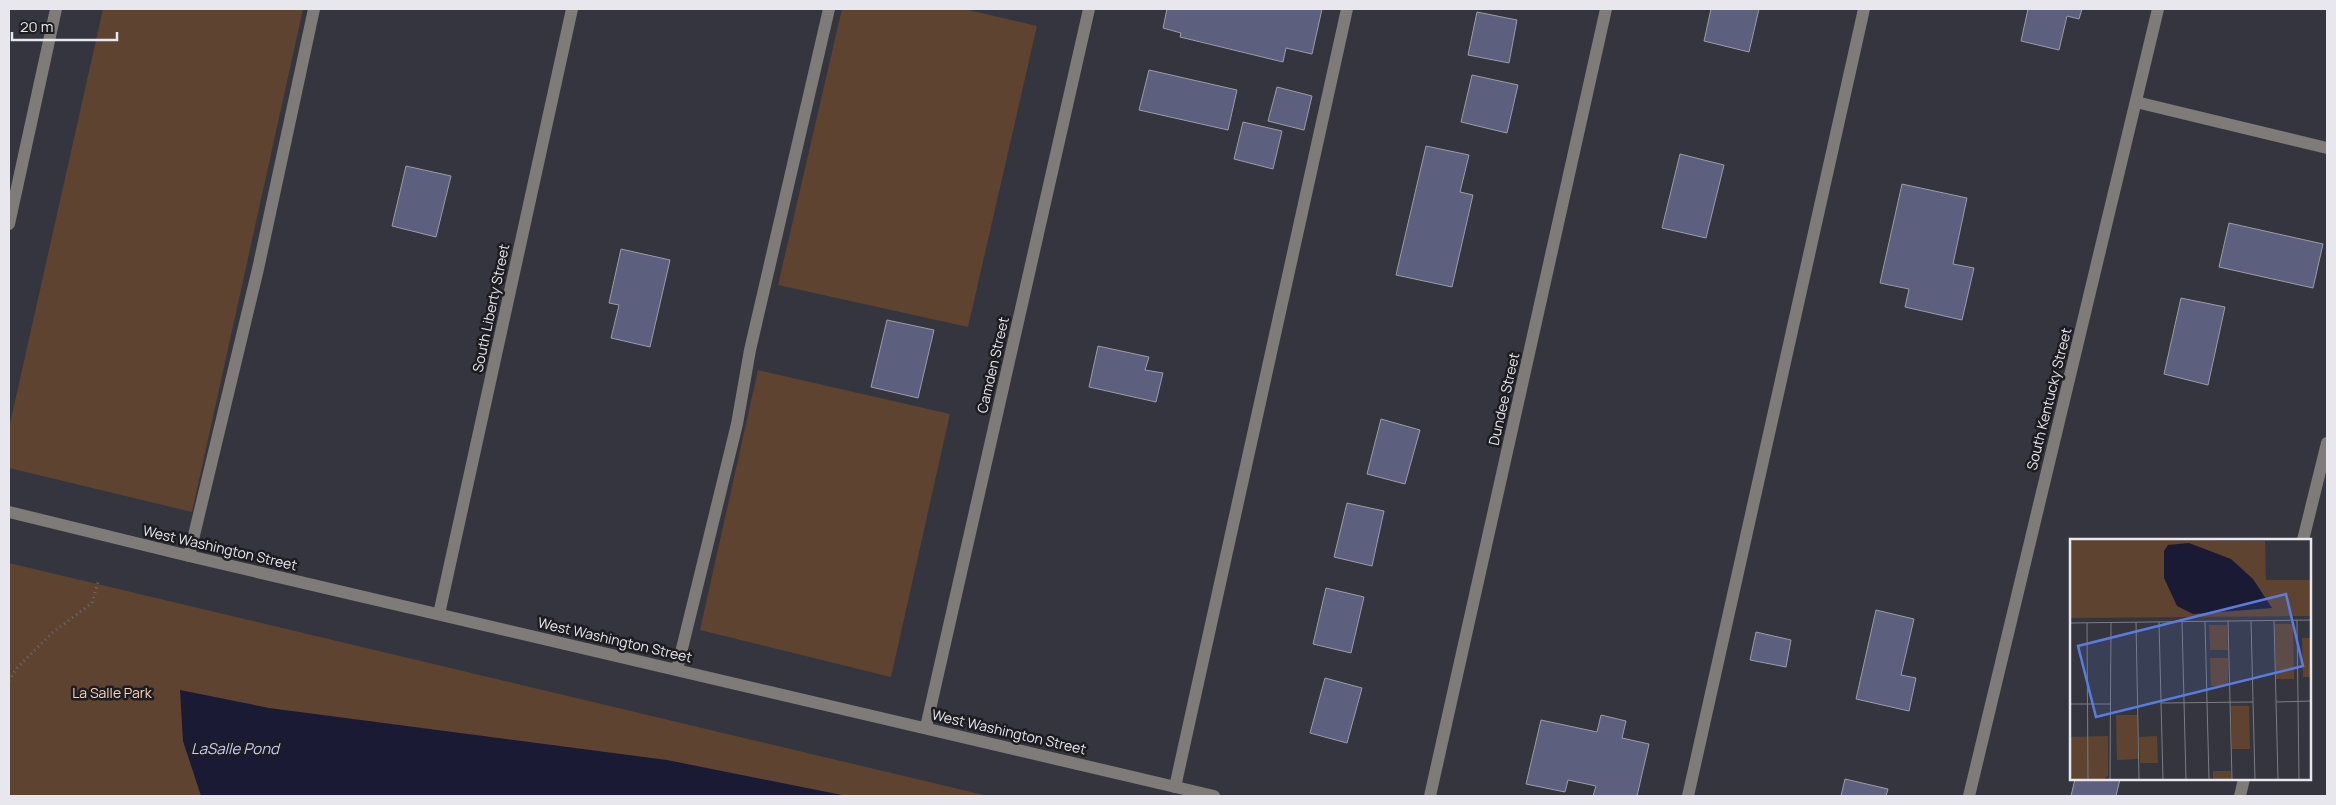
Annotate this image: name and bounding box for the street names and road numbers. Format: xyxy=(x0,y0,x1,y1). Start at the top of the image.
street label: South Liberty Street xyxy=(468,242,513,374)
street label: Camden Street xyxy=(972,315,1013,415)
street label: South Kentucky Street xyxy=(2022,325,2075,472)
street label: Dundee Street xyxy=(1484,350,1523,447)
street label: West Washington Street xyxy=(141,521,300,575)
street label: West Washington Street xyxy=(536,613,695,667)
street label: West Washington Street xyxy=(930,705,1089,759)

